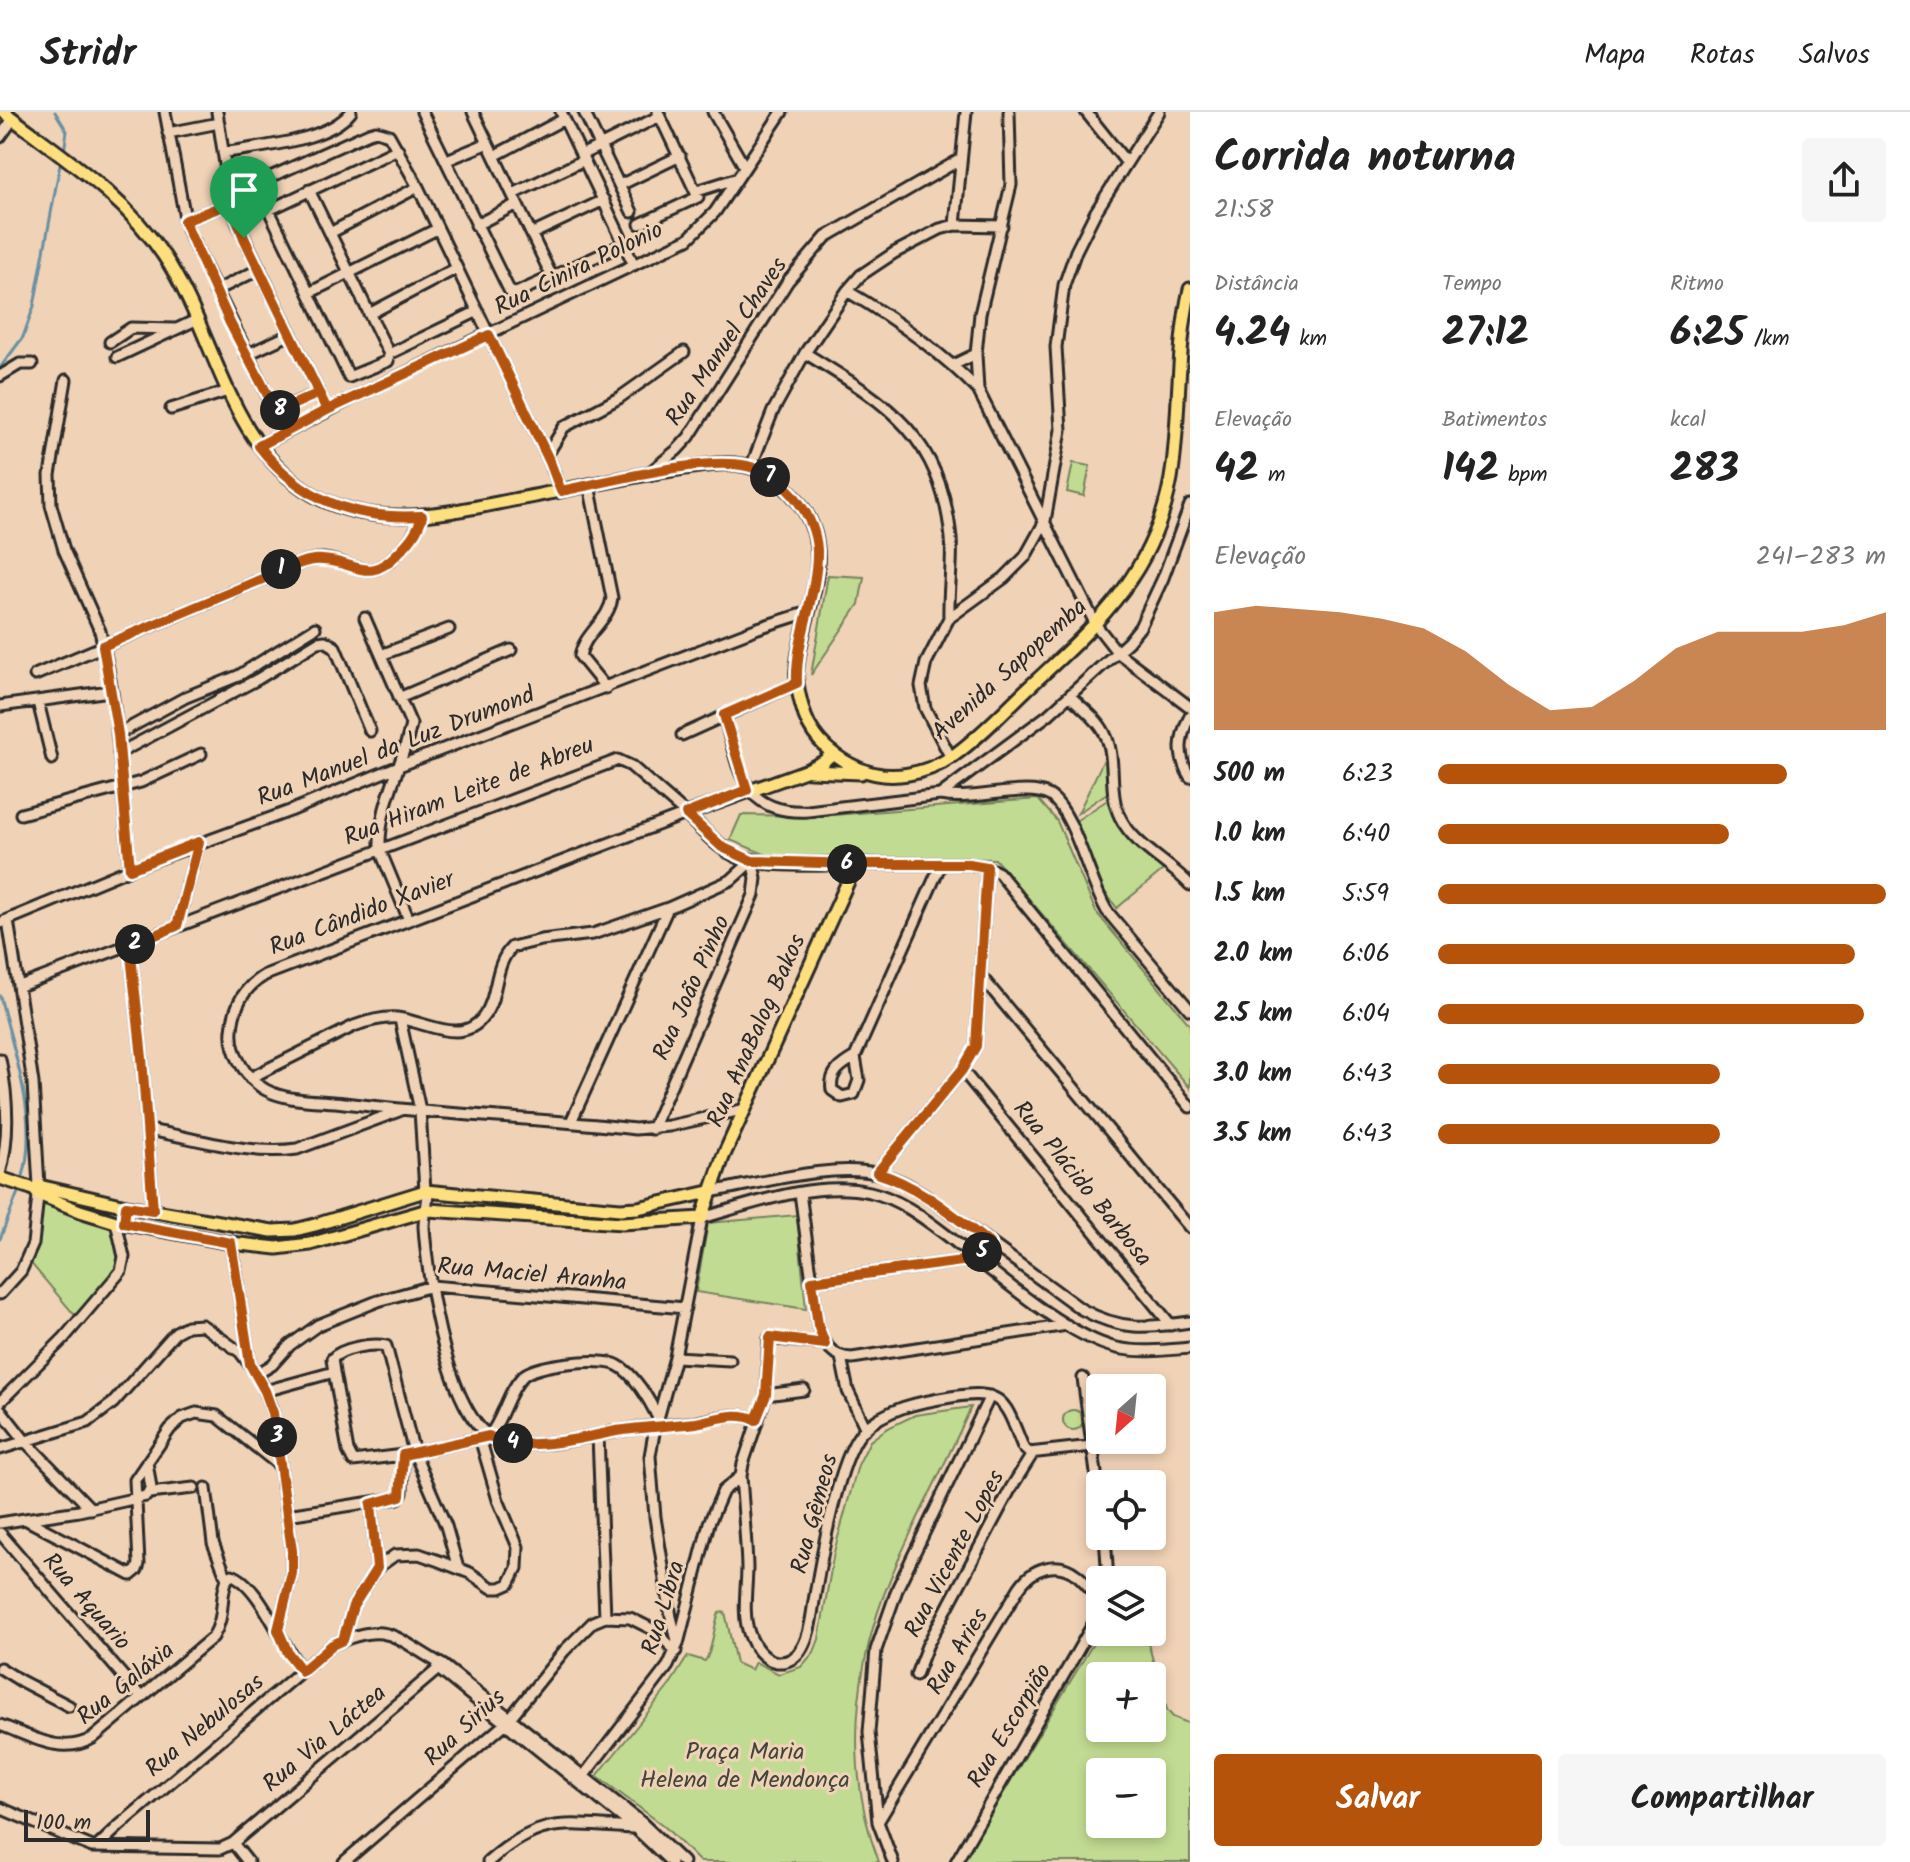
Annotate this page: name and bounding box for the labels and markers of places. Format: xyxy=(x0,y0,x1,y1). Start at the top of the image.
pin xyxy=(210,156,278,238)
pin: 8 xyxy=(260,390,300,430)
pin: 7 xyxy=(750,457,790,497)
pin: 1 xyxy=(261,549,301,589)
pin: 6 xyxy=(827,844,867,884)
pin: 2 xyxy=(115,924,155,964)
pin: 5 xyxy=(962,1232,1002,1272)
pin: 3 xyxy=(257,1417,297,1457)
pin: 4 xyxy=(493,1423,533,1463)

